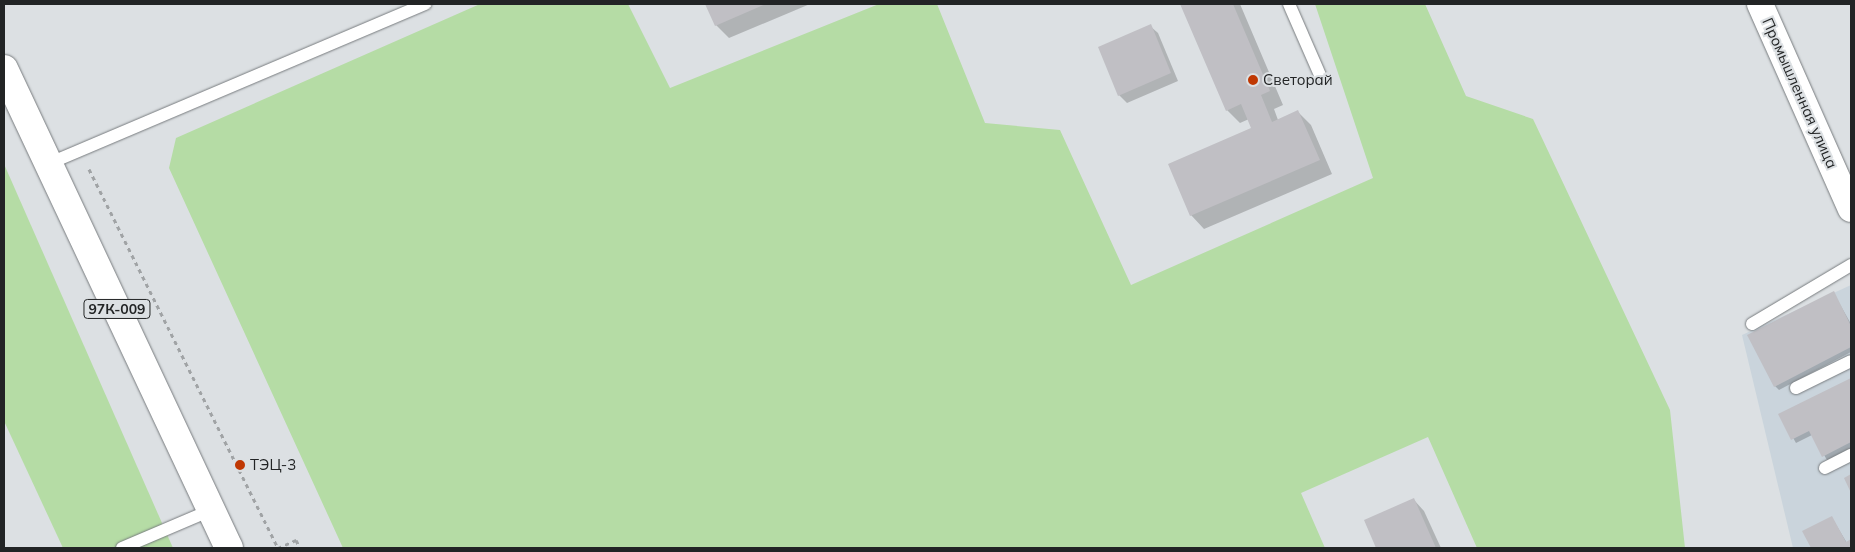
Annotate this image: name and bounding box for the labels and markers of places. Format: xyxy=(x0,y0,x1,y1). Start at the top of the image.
place label: Светорай xyxy=(1263,71,1333,89)
marker: Светорай xyxy=(1247,74,1259,86)
place label: ТЭЦ-3 xyxy=(250,456,296,474)
marker: ТЭЦ-3 xyxy=(234,459,246,471)

